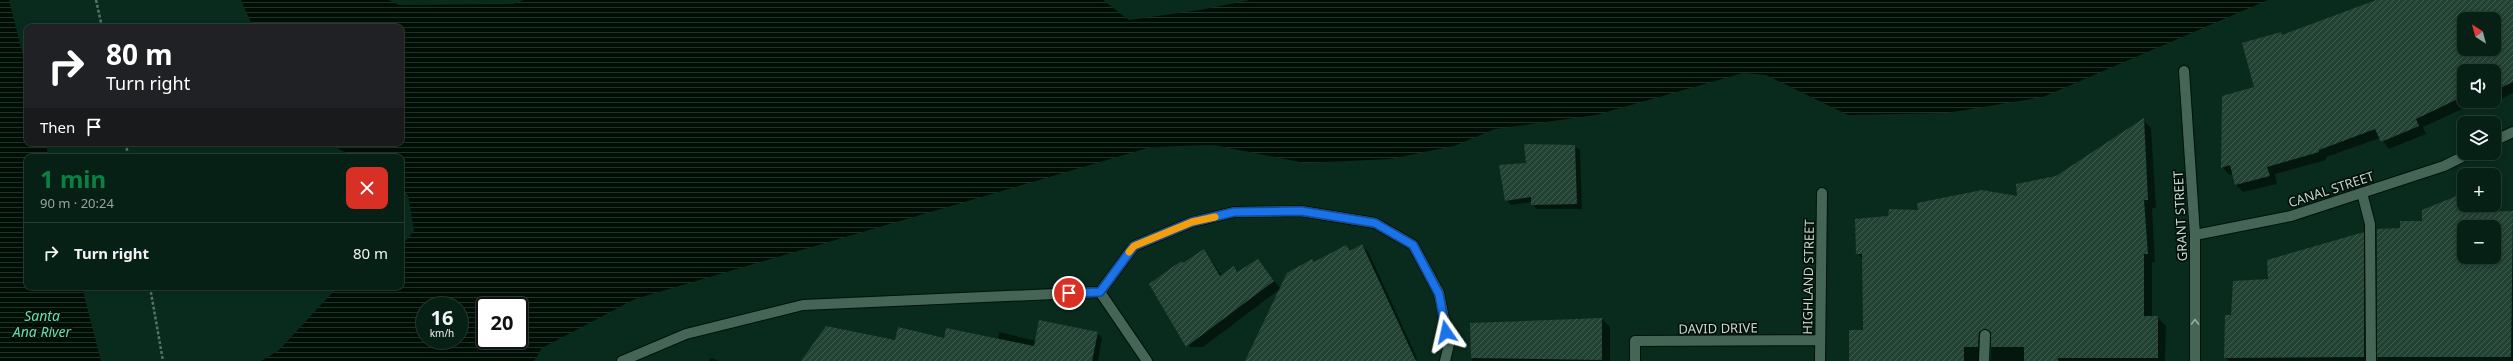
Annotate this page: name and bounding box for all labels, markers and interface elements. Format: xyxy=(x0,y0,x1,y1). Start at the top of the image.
north arrow xyxy=(2457,12,2501,56)
map controls xyxy=(2457,12,2501,264)
text: 80 m xyxy=(106,35,173,73)
icon: right xyxy=(40,40,92,92)
button: sound xyxy=(2457,64,2501,108)
text: Turn right xyxy=(106,71,190,95)
icon: arrive xyxy=(83,116,105,138)
button: layers xyxy=(2457,116,2501,160)
text: Then xyxy=(40,117,75,137)
text: 1 min xyxy=(40,162,106,195)
street label: CANAL STREET xyxy=(2286,166,2377,211)
button: close xyxy=(346,167,388,209)
button: + xyxy=(2457,168,2501,212)
street label: GRANT STREET xyxy=(2169,170,2191,262)
text: 90 m · 20:24 xyxy=(40,194,114,212)
street label: HIGHLAND STREET xyxy=(1798,219,1818,335)
button: − xyxy=(2457,220,2501,264)
icon: right xyxy=(40,242,62,264)
text: Turn right xyxy=(74,243,149,263)
text: 80 m xyxy=(353,243,388,263)
pin xyxy=(1052,276,1086,310)
icon: arrive xyxy=(1058,282,1080,304)
speed limit sign: 20 xyxy=(476,297,528,349)
text: 16 xyxy=(431,304,453,331)
water label: Santa Ana River xyxy=(12,306,72,341)
position arrow xyxy=(1425,311,1467,353)
street label: DAVID DRIVE xyxy=(1678,318,1758,338)
one-way arrow xyxy=(2191,319,2199,325)
text: km/h xyxy=(430,326,454,340)

